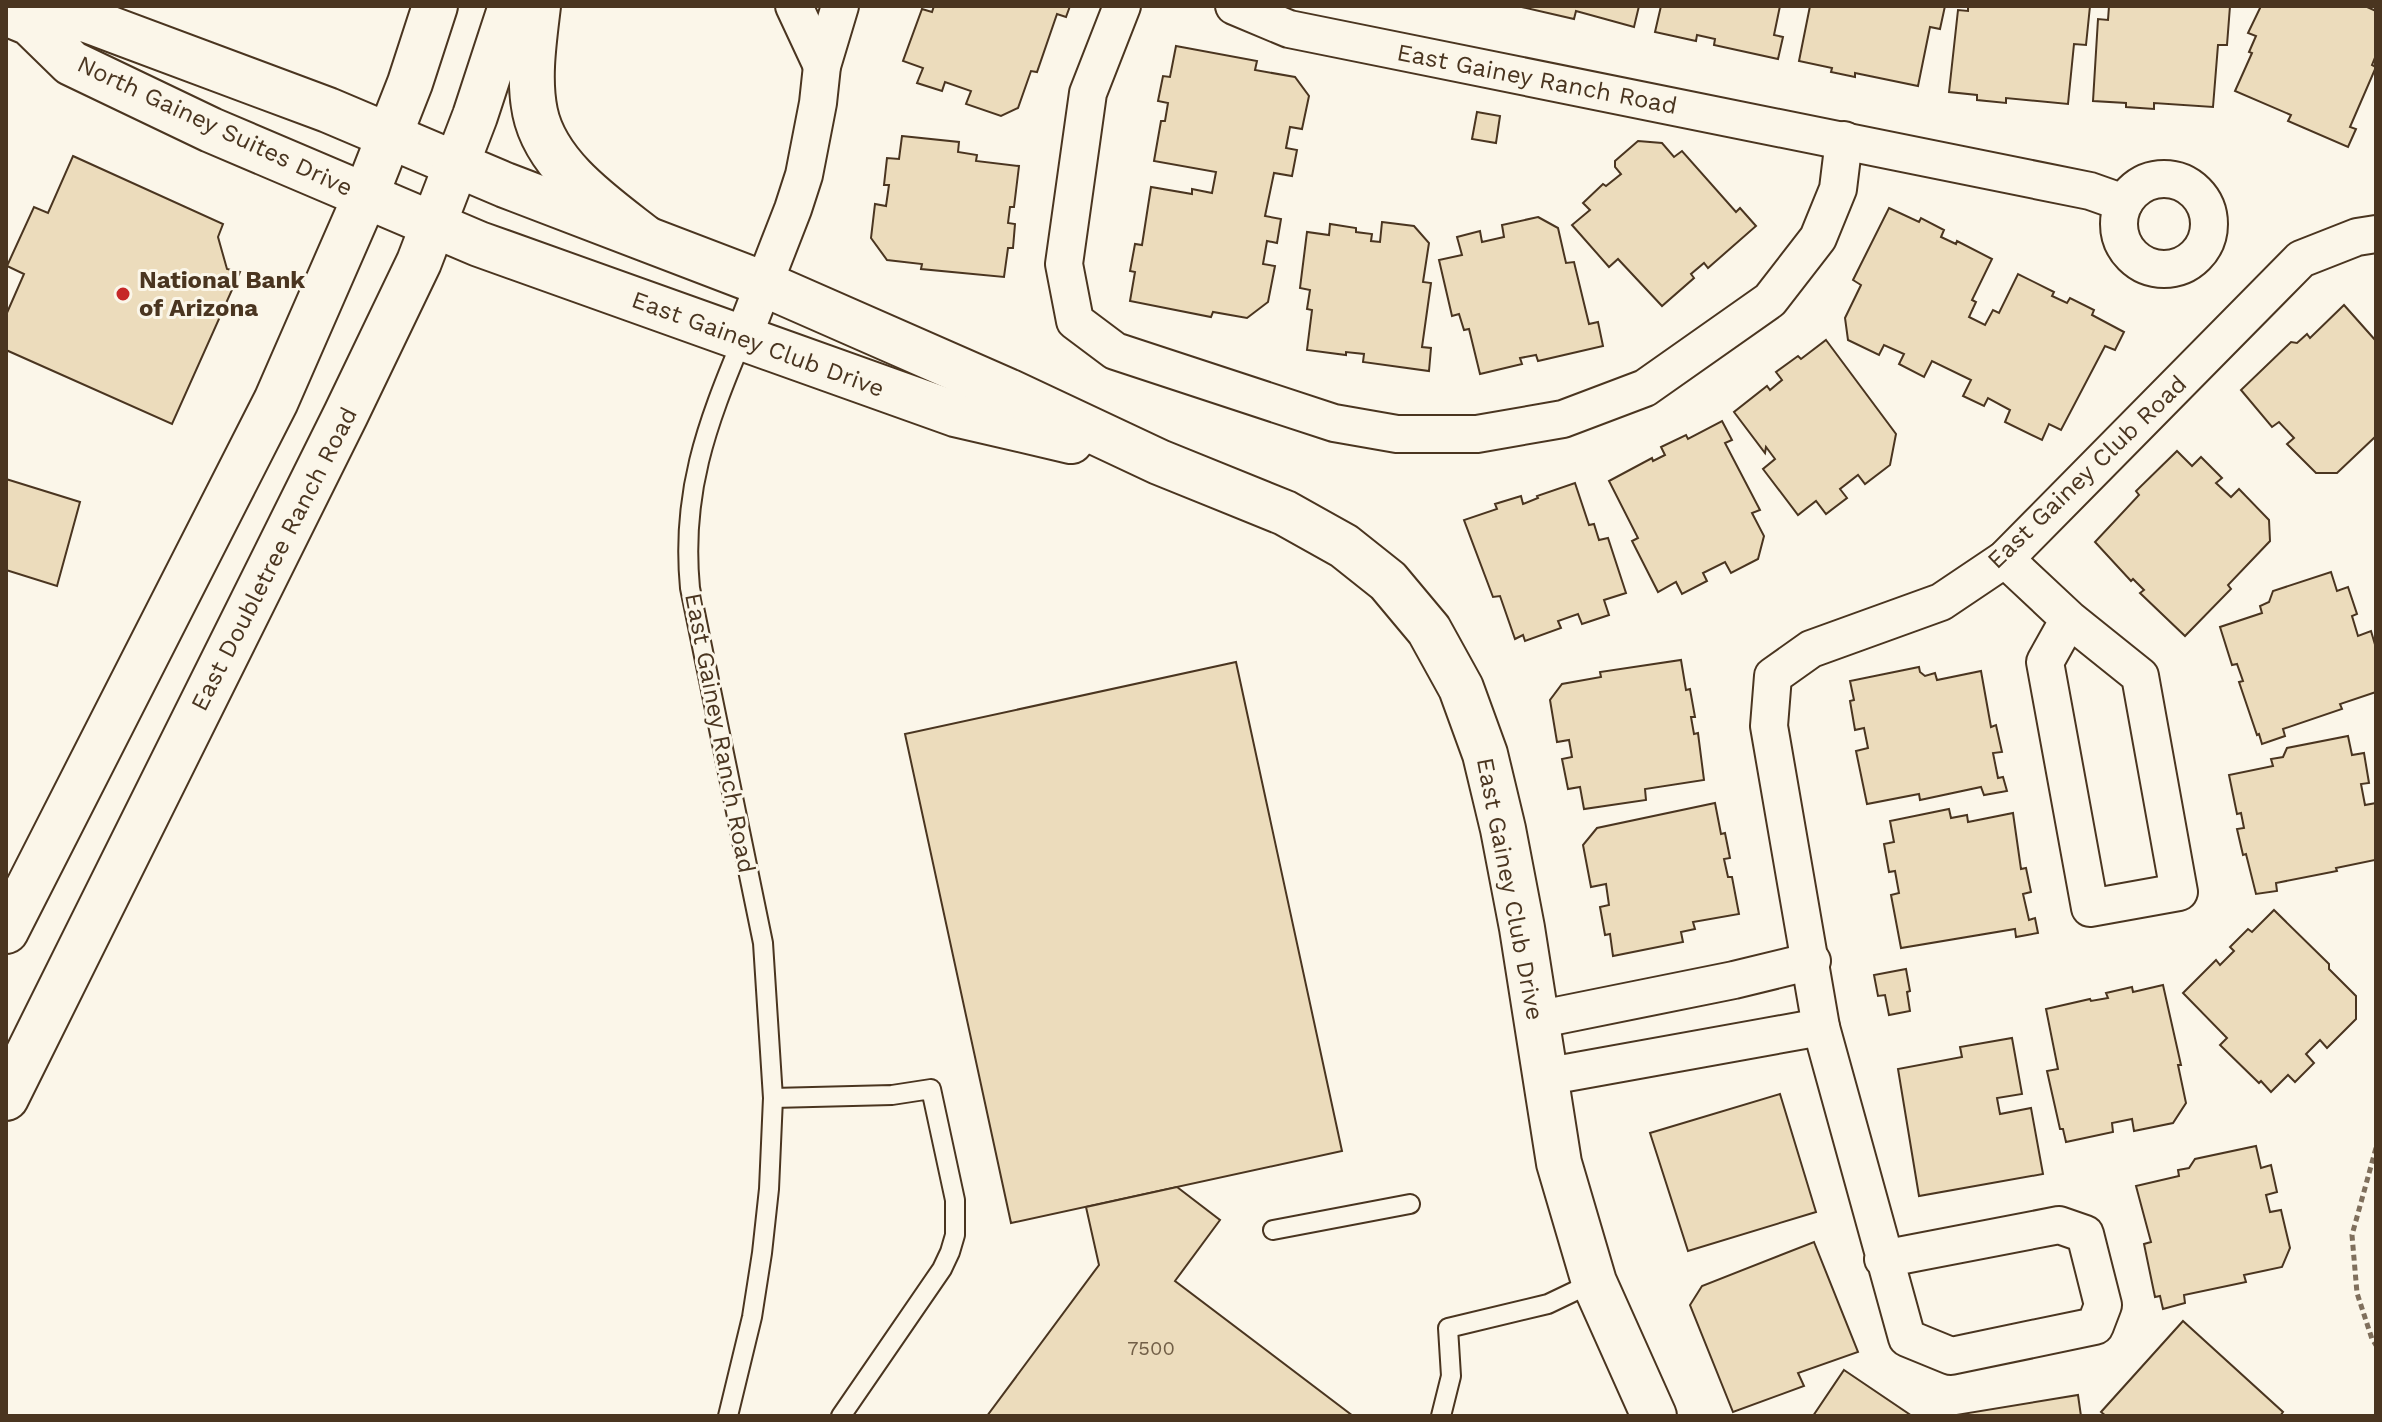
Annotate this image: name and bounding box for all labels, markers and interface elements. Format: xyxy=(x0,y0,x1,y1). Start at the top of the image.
street label: East Gainey Ranch Road xyxy=(1395,38,1679,120)
street label: North Gainey Suites Drive xyxy=(73,50,357,202)
place label: National Bank of Arizona xyxy=(139,266,305,322)
marker: National Bank of Arizona xyxy=(114,285,132,303)
street label: East Gainey Club Drive xyxy=(628,285,888,403)
street label: East Gainey Club Road xyxy=(1982,370,2192,574)
street label: East Doubletree Ranch Road xyxy=(185,403,363,715)
street label: East Gainey Ranch Road xyxy=(679,591,761,875)
street label: East Gainey Club Drive xyxy=(1471,755,1549,1023)
house number: 7500 xyxy=(1127,1336,1175,1360)

